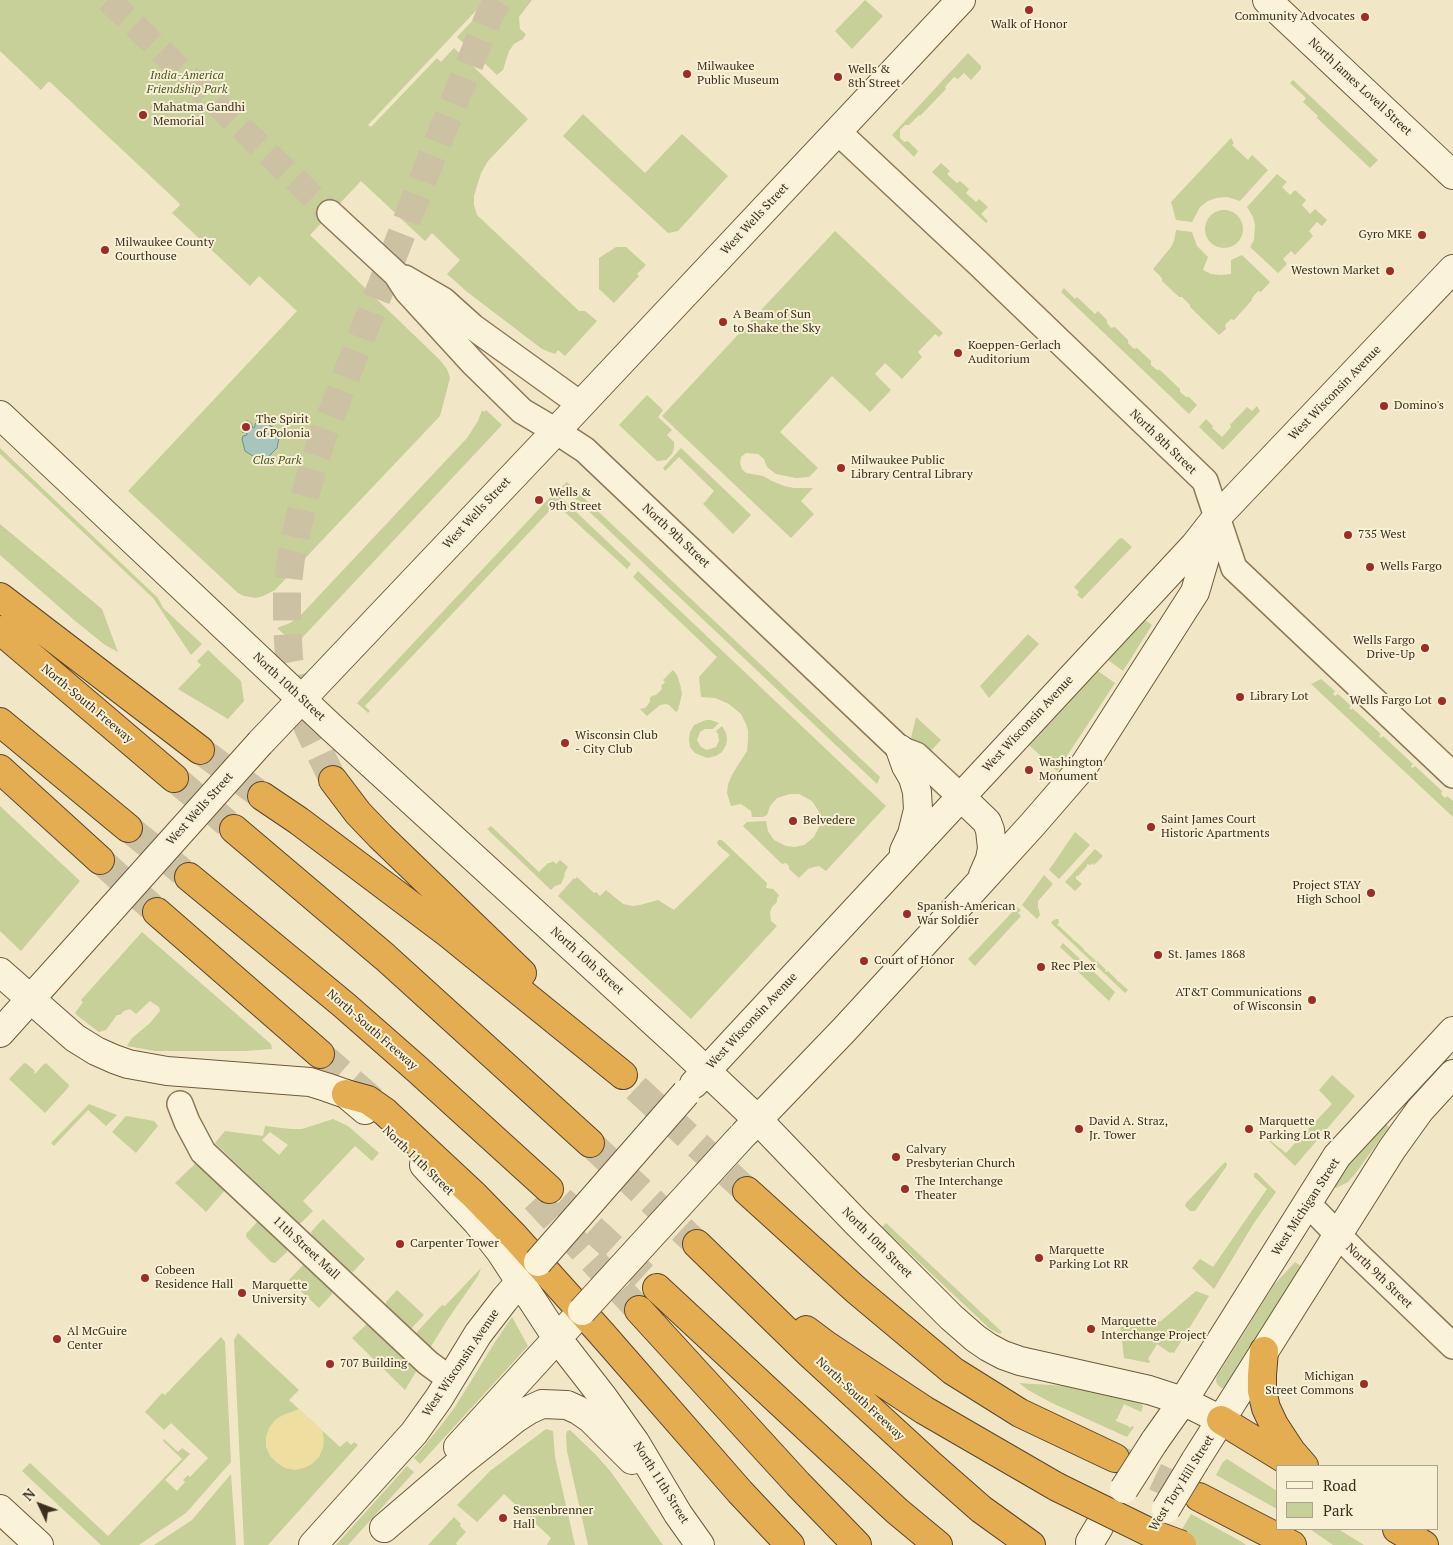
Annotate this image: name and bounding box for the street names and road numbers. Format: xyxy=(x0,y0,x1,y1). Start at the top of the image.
street label: North James Lovell Street xyxy=(1305,35,1415,139)
street label: West Wells Street xyxy=(718,180,792,258)
street label: West Wisconsin Avenue xyxy=(1286,343,1384,443)
street label: North 8th Street xyxy=(1127,407,1199,477)
street label: West Wells Street xyxy=(440,474,514,552)
street label: North 9th Street xyxy=(639,501,713,571)
street label: North 10th Street xyxy=(250,650,328,724)
street label: North-South Freeway xyxy=(38,662,136,746)
street label: West Wisconsin Avenue xyxy=(980,673,1076,775)
street label: West Wells Street xyxy=(164,770,236,848)
street label: North 10th Street xyxy=(547,924,627,998)
street label: West Wisconsin Avenue xyxy=(704,970,800,1072)
street label: North-South Freeway xyxy=(324,987,420,1073)
street label: North 11th Street xyxy=(379,1123,457,1199)
street label: West Michigan Street xyxy=(1269,1155,1343,1259)
street label: North 10th Street xyxy=(839,1205,915,1281)
street label: 11th Street Mall xyxy=(270,1213,342,1283)
street label: North 9th Street xyxy=(1343,1241,1415,1311)
street label: West Wisconsin Avenue xyxy=(420,1307,502,1419)
street label: North-South Freeway xyxy=(813,1355,907,1443)
street label: West Tory Hill Street xyxy=(1147,1432,1217,1534)
street label: North 11th Street xyxy=(630,1439,692,1527)

